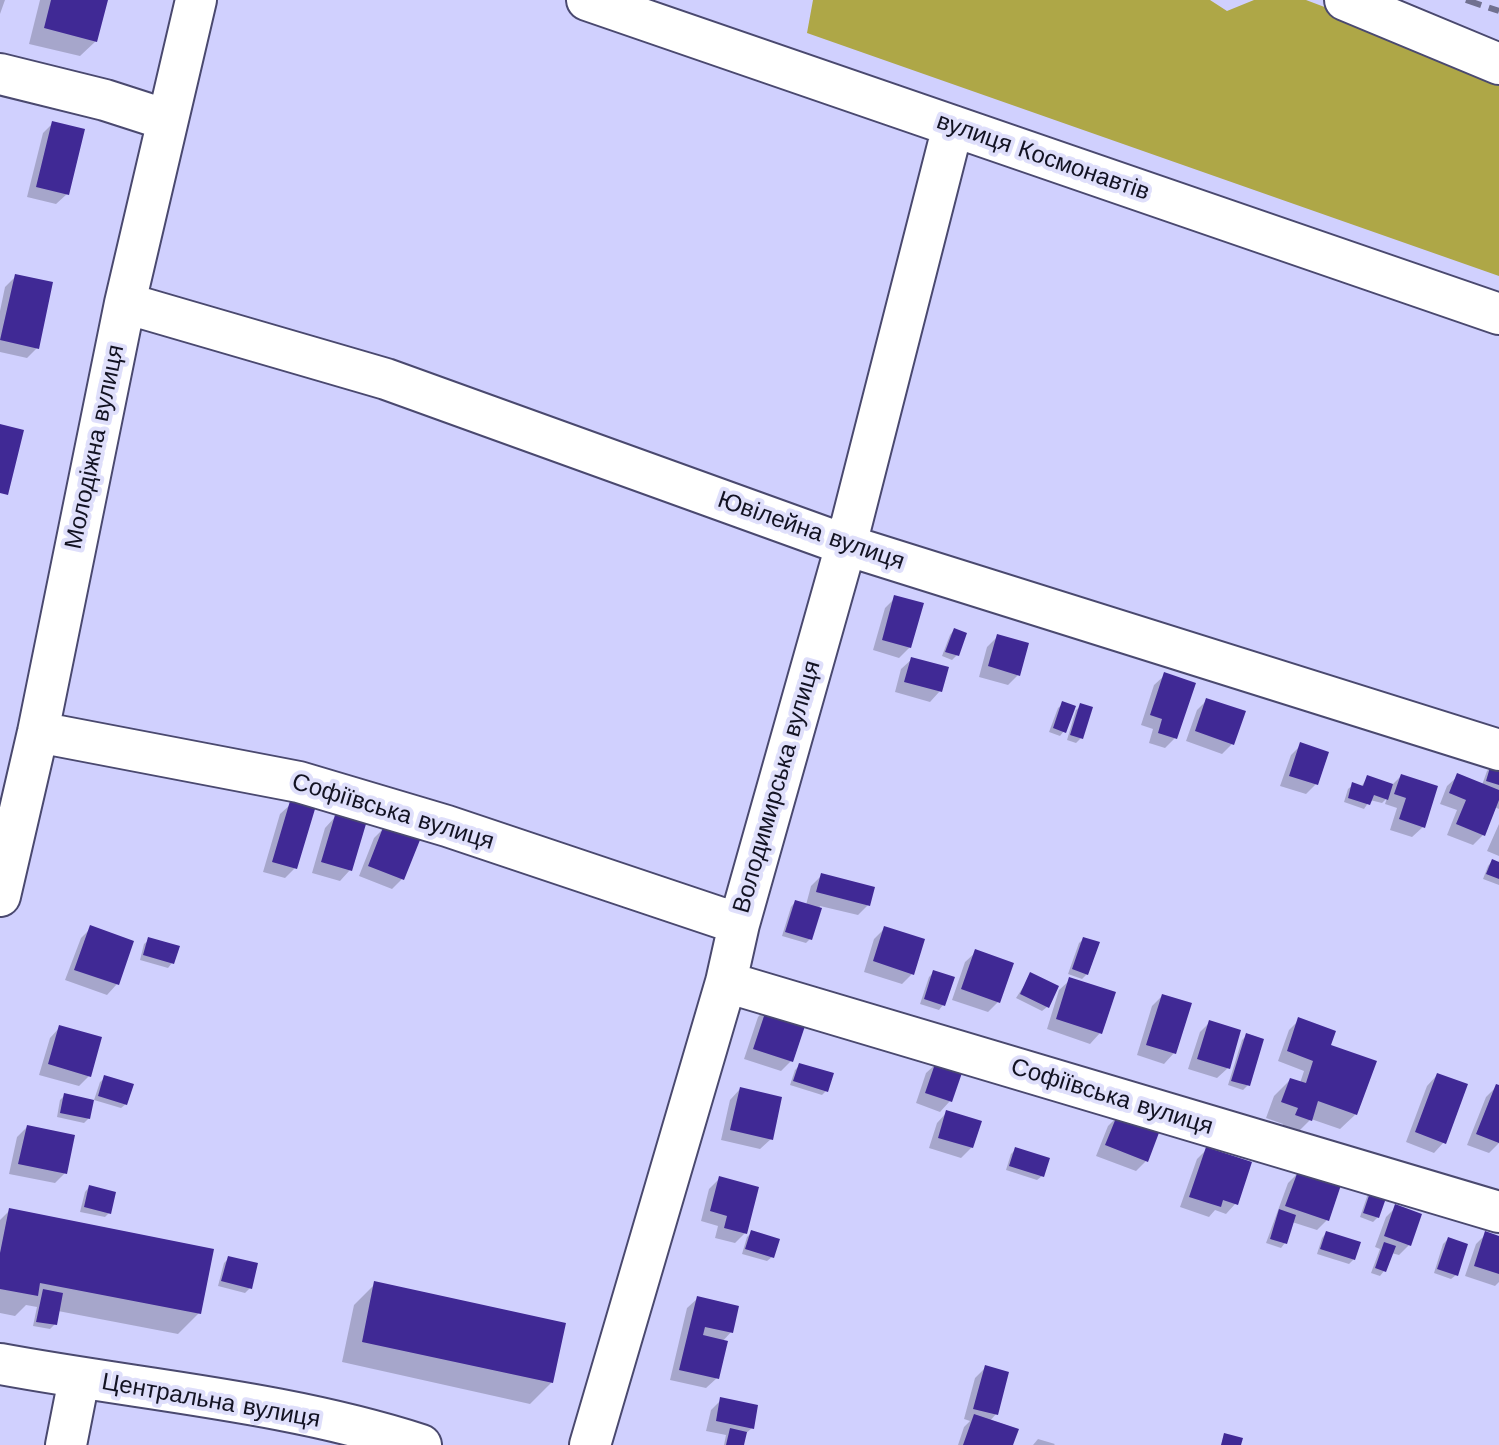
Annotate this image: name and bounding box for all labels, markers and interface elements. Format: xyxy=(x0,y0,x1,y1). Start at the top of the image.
street label: вулиця Космонавтів xyxy=(933,107,1153,207)
street label: Молодіжна вулиця xyxy=(59,342,131,552)
street label: Ювілейна вулиця xyxy=(714,486,908,576)
street label: Володимирська вулиця xyxy=(727,657,827,917)
street label: Софіївська вулиця xyxy=(288,768,498,856)
street label: Софіївська вулиця xyxy=(1007,1053,1217,1141)
street label: Центральна вулиця xyxy=(100,1368,322,1434)

